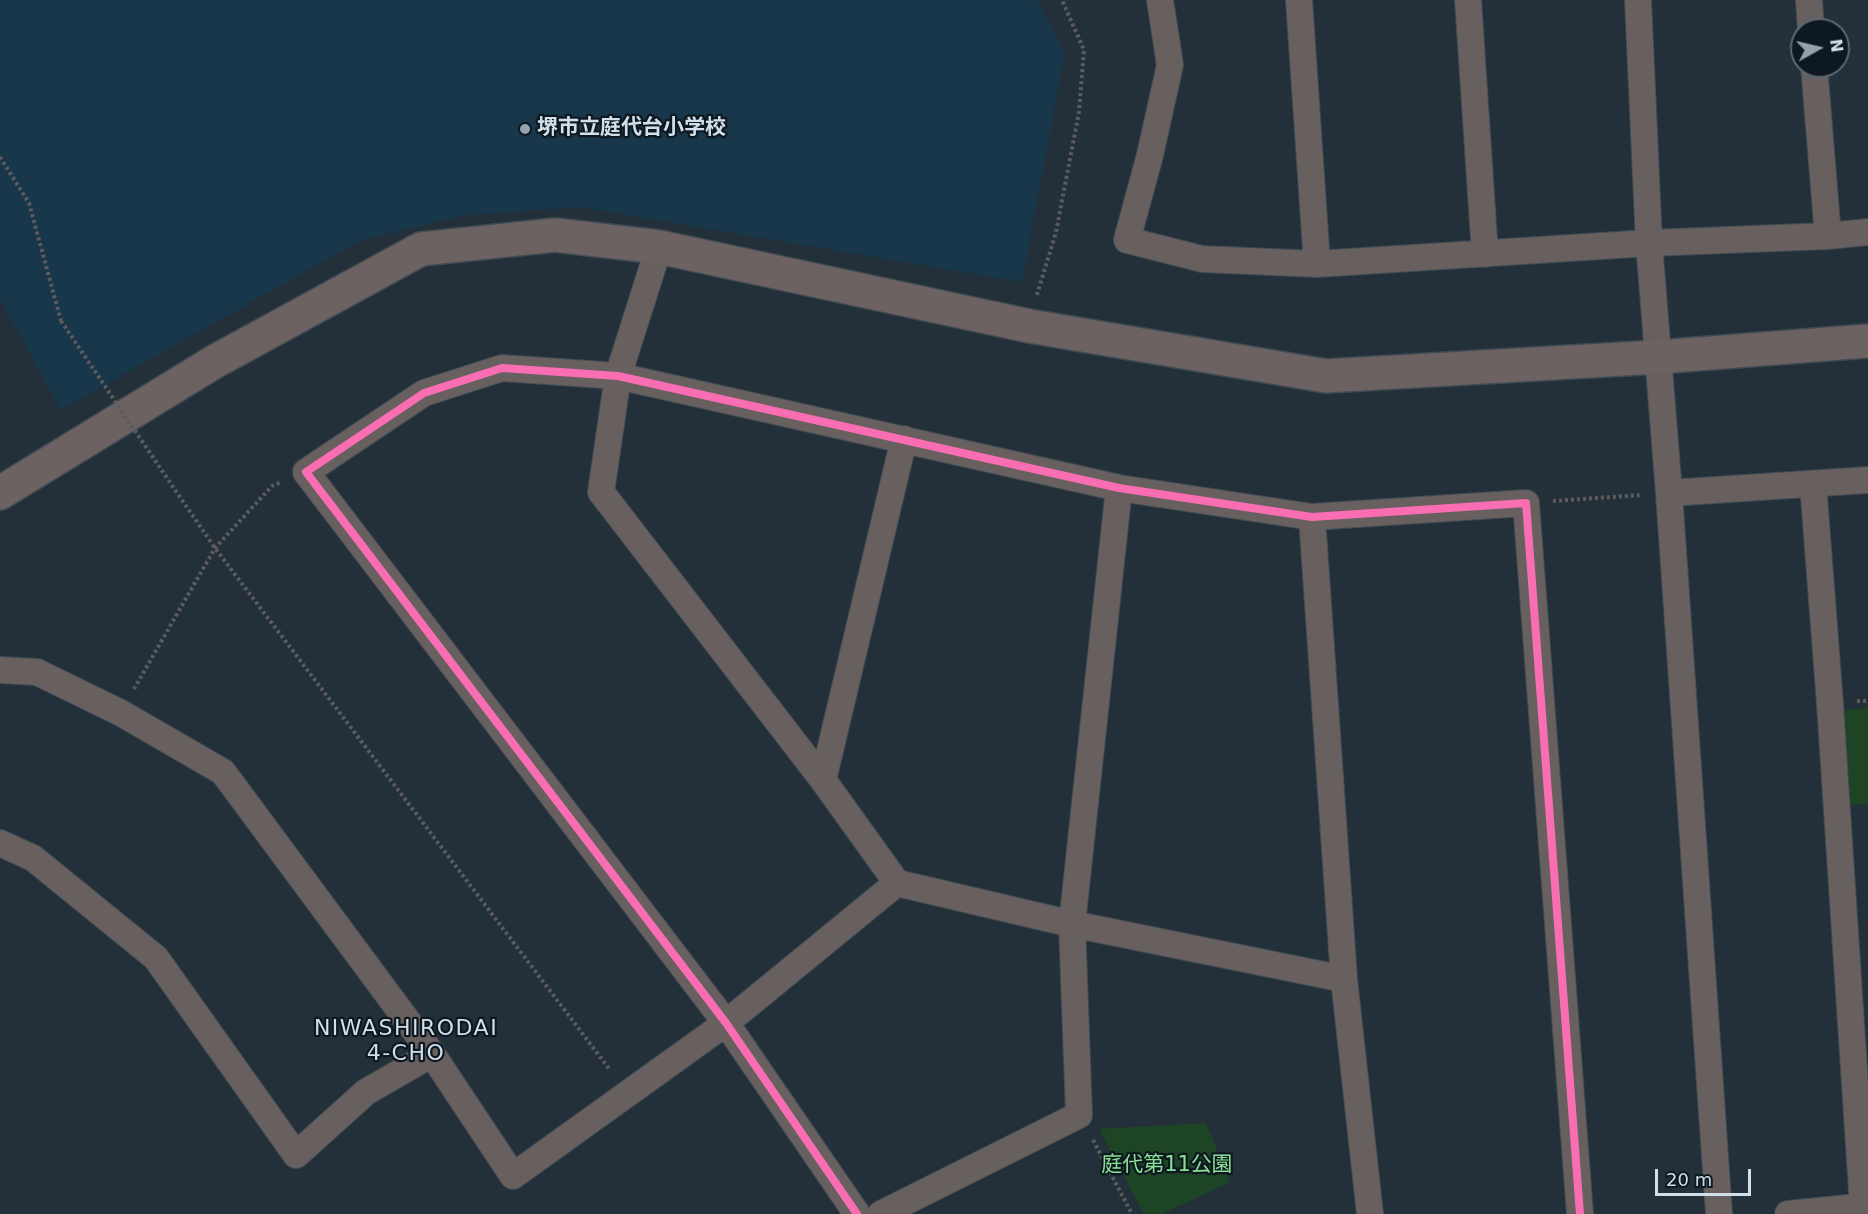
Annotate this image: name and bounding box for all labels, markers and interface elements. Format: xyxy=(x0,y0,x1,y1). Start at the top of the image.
north arrow xyxy=(1790,18,1850,78)
text: N xyxy=(1826,38,1847,54)
place label: 堺市立庭代台小学校 xyxy=(537,116,726,142)
marker: 堺市立庭代台小学校 xyxy=(518,122,532,136)
district label: NIWASHIRODAI 4-CHO xyxy=(314,1016,498,1068)
park label: 庭代第11公園 xyxy=(1101,1153,1233,1179)
scale bar xyxy=(1658,1157,1754,1195)
text: 20 m xyxy=(1666,1169,1712,1190)

